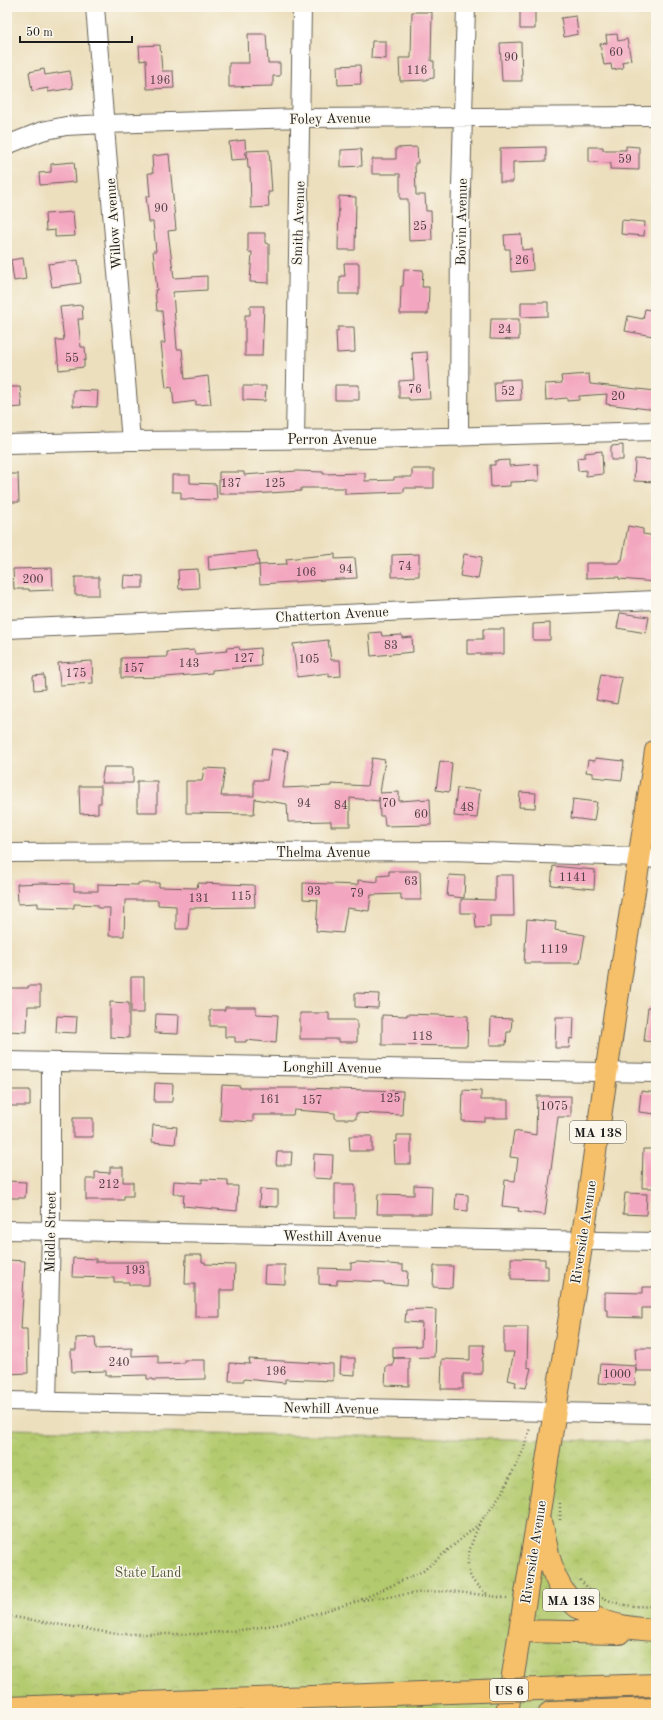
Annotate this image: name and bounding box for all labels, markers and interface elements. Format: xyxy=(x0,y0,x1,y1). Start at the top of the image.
scale bar xyxy=(20,18,132,44)
text: 50 m xyxy=(26,26,53,39)
house number: 60 xyxy=(609,47,623,59)
house number: 90 xyxy=(504,52,518,64)
house number: 116 xyxy=(407,65,427,77)
house number: 196 xyxy=(150,75,170,87)
street label: Foley Avenue xyxy=(289,111,371,127)
house number: 59 xyxy=(618,153,632,166)
street label: Willow Avenue xyxy=(104,178,124,270)
street label: Boivin Avenue xyxy=(454,178,470,266)
street label: Smith Avenue xyxy=(291,181,307,265)
house number: 90 xyxy=(154,203,168,215)
house number: 25 xyxy=(413,220,427,233)
house number: 26 xyxy=(515,255,529,267)
house number: 24 xyxy=(498,324,512,336)
house number: 55 xyxy=(65,352,79,365)
house number: 76 xyxy=(408,384,422,396)
house number: 52 xyxy=(501,385,515,398)
house number: 20 xyxy=(611,391,625,403)
street label: Perron Avenue xyxy=(287,433,377,447)
house number: 125 xyxy=(265,477,285,490)
house number: 137 xyxy=(221,478,241,490)
house number: 74 xyxy=(398,561,412,573)
house number: 94 xyxy=(339,564,353,576)
house number: 106 xyxy=(296,567,316,579)
house number: 200 xyxy=(23,574,43,586)
street label: Chatterton Avenue xyxy=(275,605,389,625)
house number: 83 xyxy=(384,640,398,652)
house number: 127 xyxy=(234,653,254,665)
house number: 105 xyxy=(299,653,319,666)
house number: 143 xyxy=(179,658,199,670)
house number: 157 xyxy=(124,662,144,675)
house number: 175 xyxy=(66,667,86,680)
house number: 94 xyxy=(297,798,311,810)
house number: 70 xyxy=(382,798,396,810)
house number: 84 xyxy=(334,800,348,812)
house number: 48 xyxy=(460,802,474,814)
house number: 60 xyxy=(414,809,428,821)
street label: Thelma Avenue xyxy=(276,846,370,860)
house number: 1141 xyxy=(559,872,587,884)
house number: 63 xyxy=(404,876,418,888)
house number: 93 xyxy=(307,886,321,898)
house number: 79 xyxy=(350,888,364,900)
house number: 115 xyxy=(231,890,251,903)
house number: 131 xyxy=(189,893,209,905)
house number: 1119 xyxy=(540,944,568,956)
house number: 118 xyxy=(412,1031,432,1043)
street label: Longhill Avenue xyxy=(282,1060,381,1076)
house number: 125 xyxy=(380,1092,400,1105)
house number: 161 xyxy=(260,1094,280,1106)
house number: 157 xyxy=(302,1094,322,1107)
house number: 1075 xyxy=(540,1100,568,1113)
road number: MA 138 xyxy=(570,1121,626,1143)
house number: 212 xyxy=(99,1179,119,1191)
street label: Riverside Avenue xyxy=(569,1179,599,1285)
street label: Middle Street xyxy=(43,1191,59,1273)
street label: Westhill Avenue xyxy=(283,1229,381,1245)
house number: 193 xyxy=(125,1265,145,1277)
house number: 240 xyxy=(109,1357,129,1369)
house number: 196 xyxy=(266,1366,286,1378)
house number: 1000 xyxy=(603,1369,631,1381)
street label: Newhill Avenue xyxy=(283,1401,379,1417)
street label: Riverside Avenue xyxy=(519,1499,549,1605)
park label: State Land xyxy=(115,1566,181,1580)
road number: MA 138 xyxy=(543,1589,599,1611)
road number: US 6 xyxy=(490,1679,528,1701)

